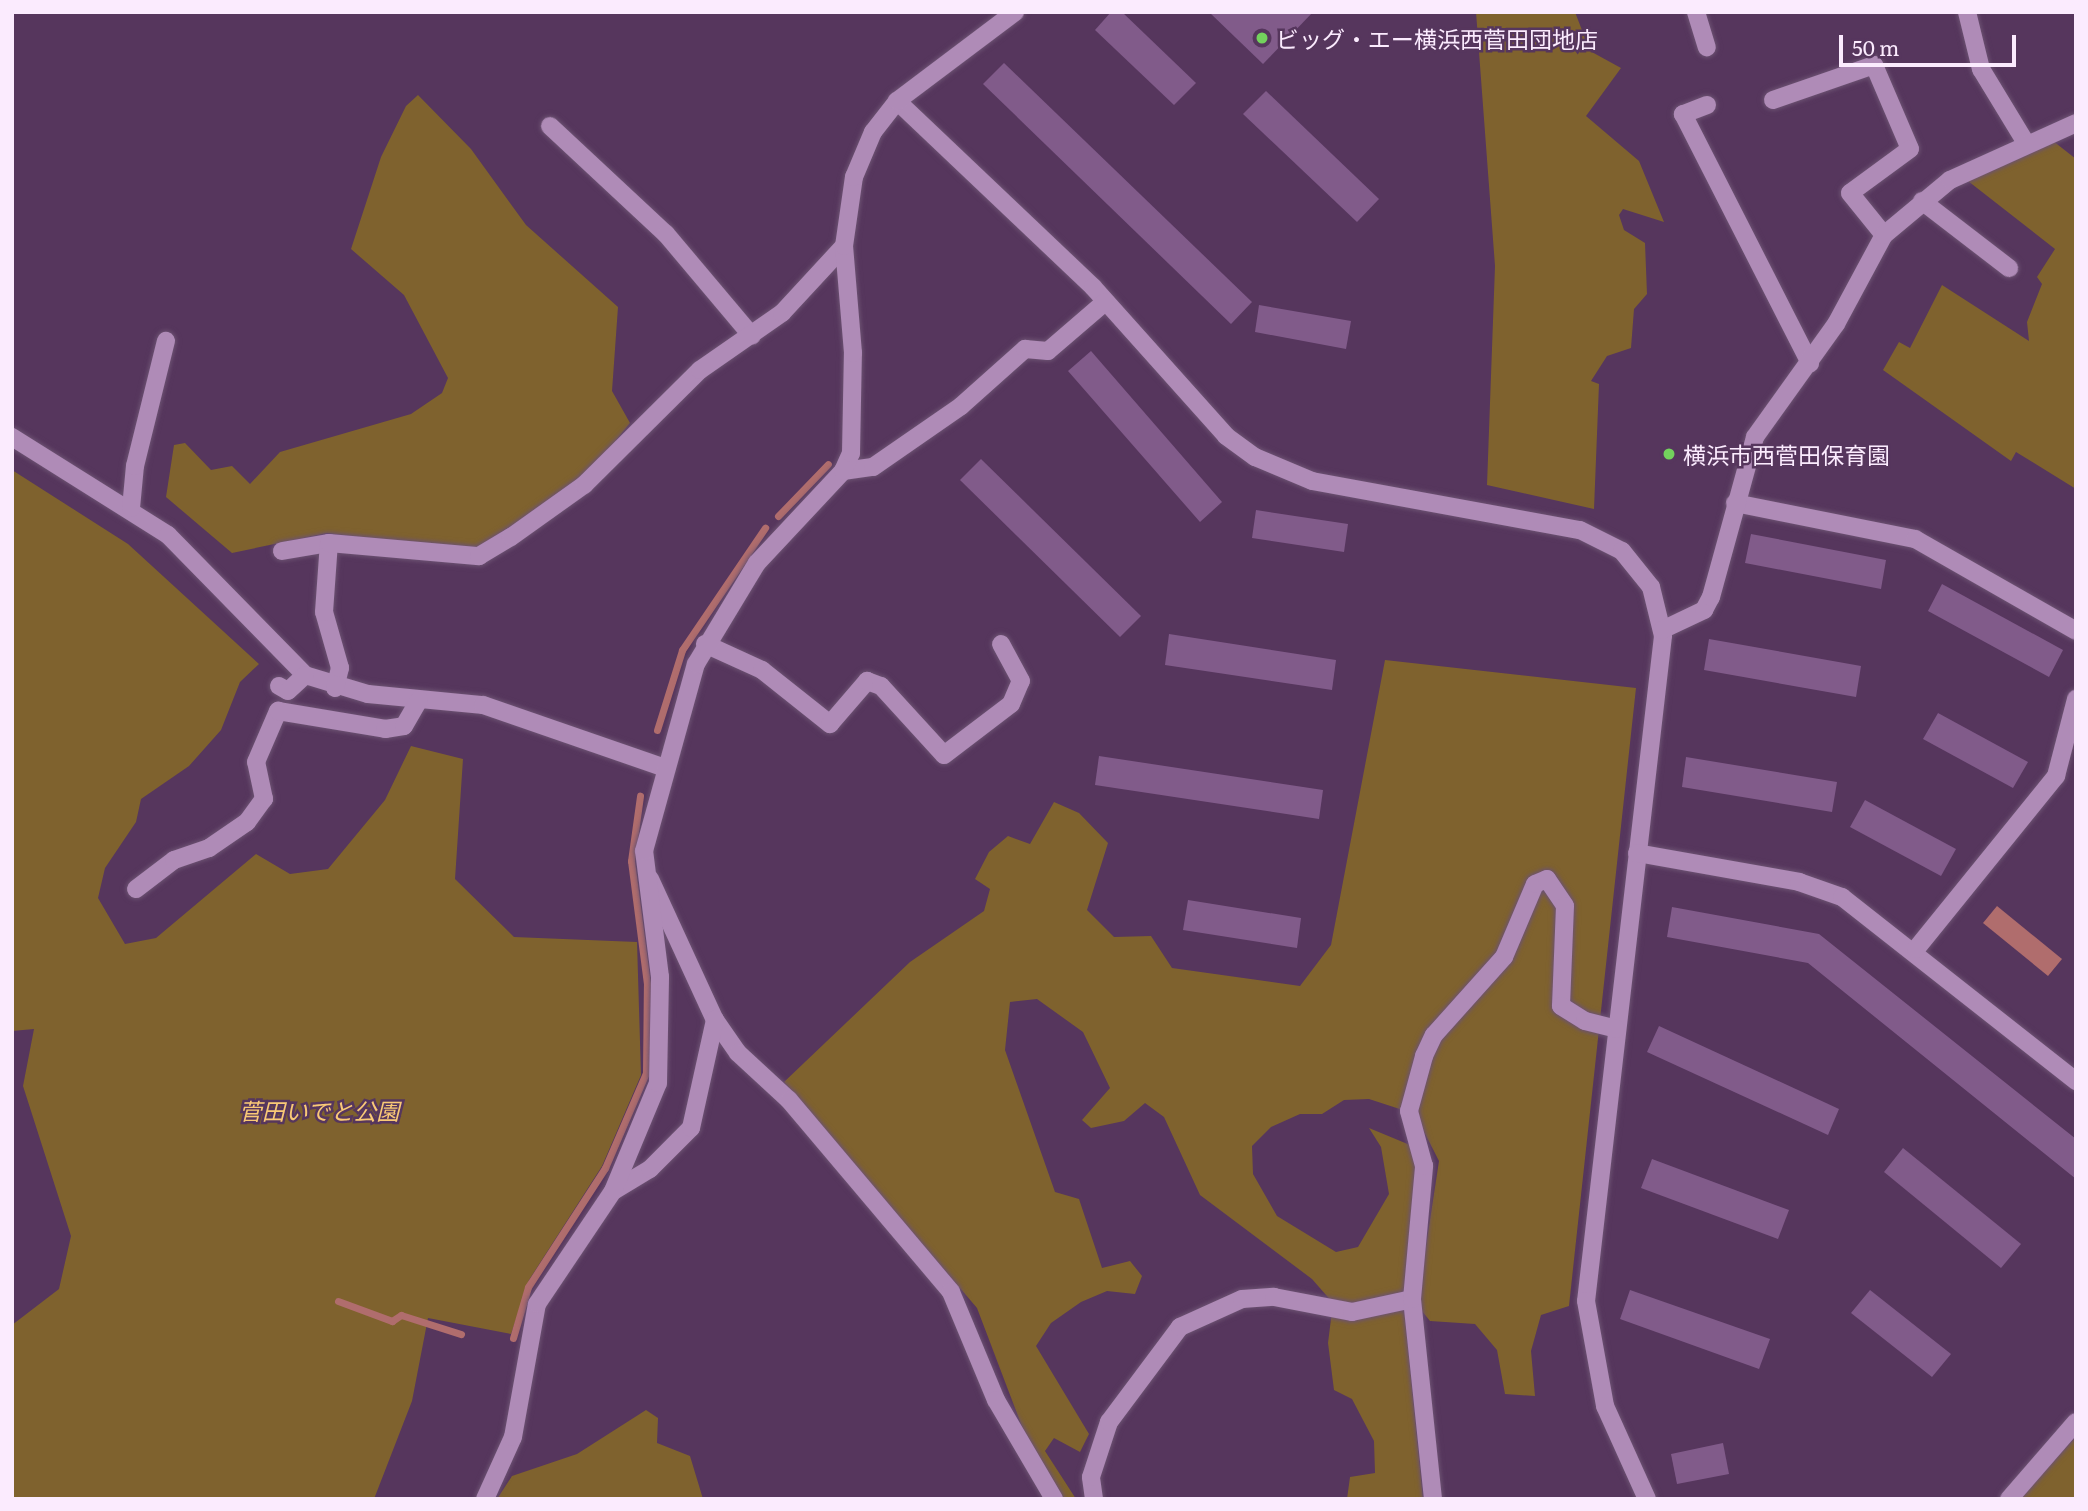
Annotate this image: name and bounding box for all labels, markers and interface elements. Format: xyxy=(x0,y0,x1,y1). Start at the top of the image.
scale bar xyxy=(1843,21,2020,65)
place label: ビッグ・エー横浜西菅田団地店 xyxy=(1276,24,1598,52)
marker: ビッグ・エー横浜西菅田団地店 xyxy=(1254,30,1270,46)
text: 50 m xyxy=(1852,31,1899,62)
place label: 横浜市西菅田保育園 xyxy=(1683,440,1890,468)
marker: 横浜市西菅田保育園 xyxy=(1661,446,1677,462)
park label: 菅田いでと公園 xyxy=(239,1096,399,1124)

